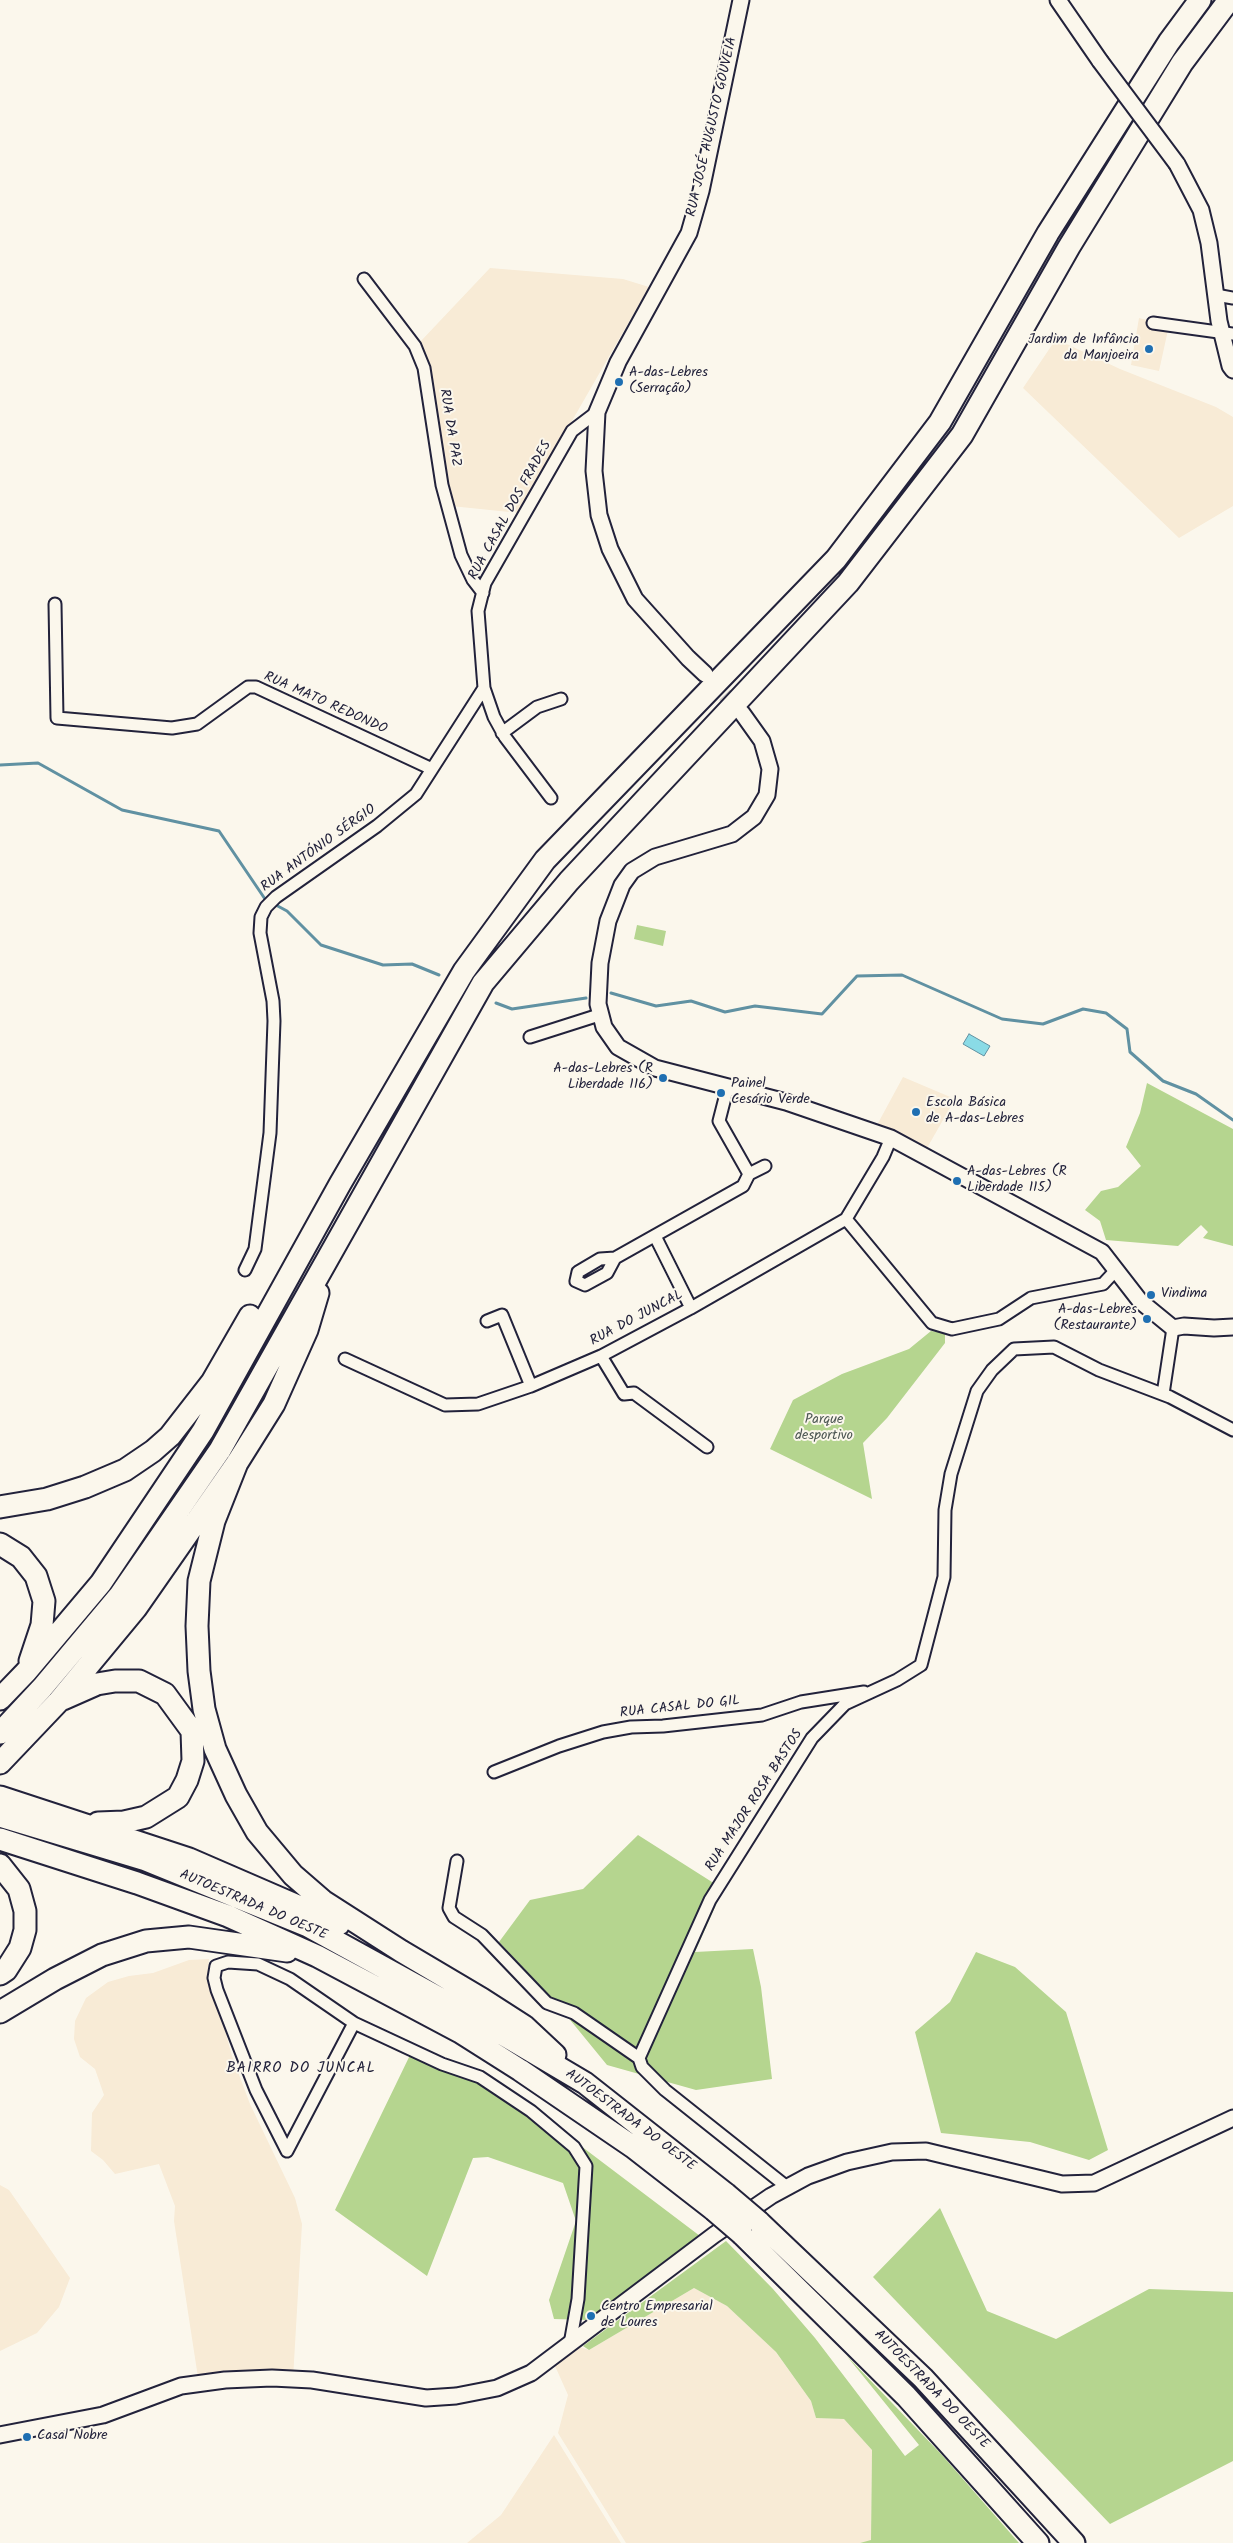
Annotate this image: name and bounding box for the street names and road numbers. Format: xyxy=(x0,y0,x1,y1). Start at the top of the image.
street label: RUA JOSÉ AUGUSTO GOUVEIA xyxy=(684,35,742,219)
street label: RUA DA PAZ xyxy=(435,388,463,468)
street label: RUA CASAL DOS FRADES xyxy=(466,439,556,583)
street label: RUA MATO REDONDO xyxy=(261,669,389,739)
street label: RUA ANTÓNIO SÉRGIO xyxy=(258,802,380,896)
street label: RUA DO JUNCAL xyxy=(588,1287,686,1351)
street label: RUA CASAL DO GIL xyxy=(619,1693,741,1723)
street label: RUA MAJOR ROSA BASTOS xyxy=(703,1727,807,1875)
street label: AUTOESTRADA DO OESTE xyxy=(177,1867,329,1945)
street label: AUTOESTRADA DO OESTE xyxy=(561,2066,699,2176)
street label: AUTOESTRADA DO OESTE xyxy=(870,2327,992,2453)

